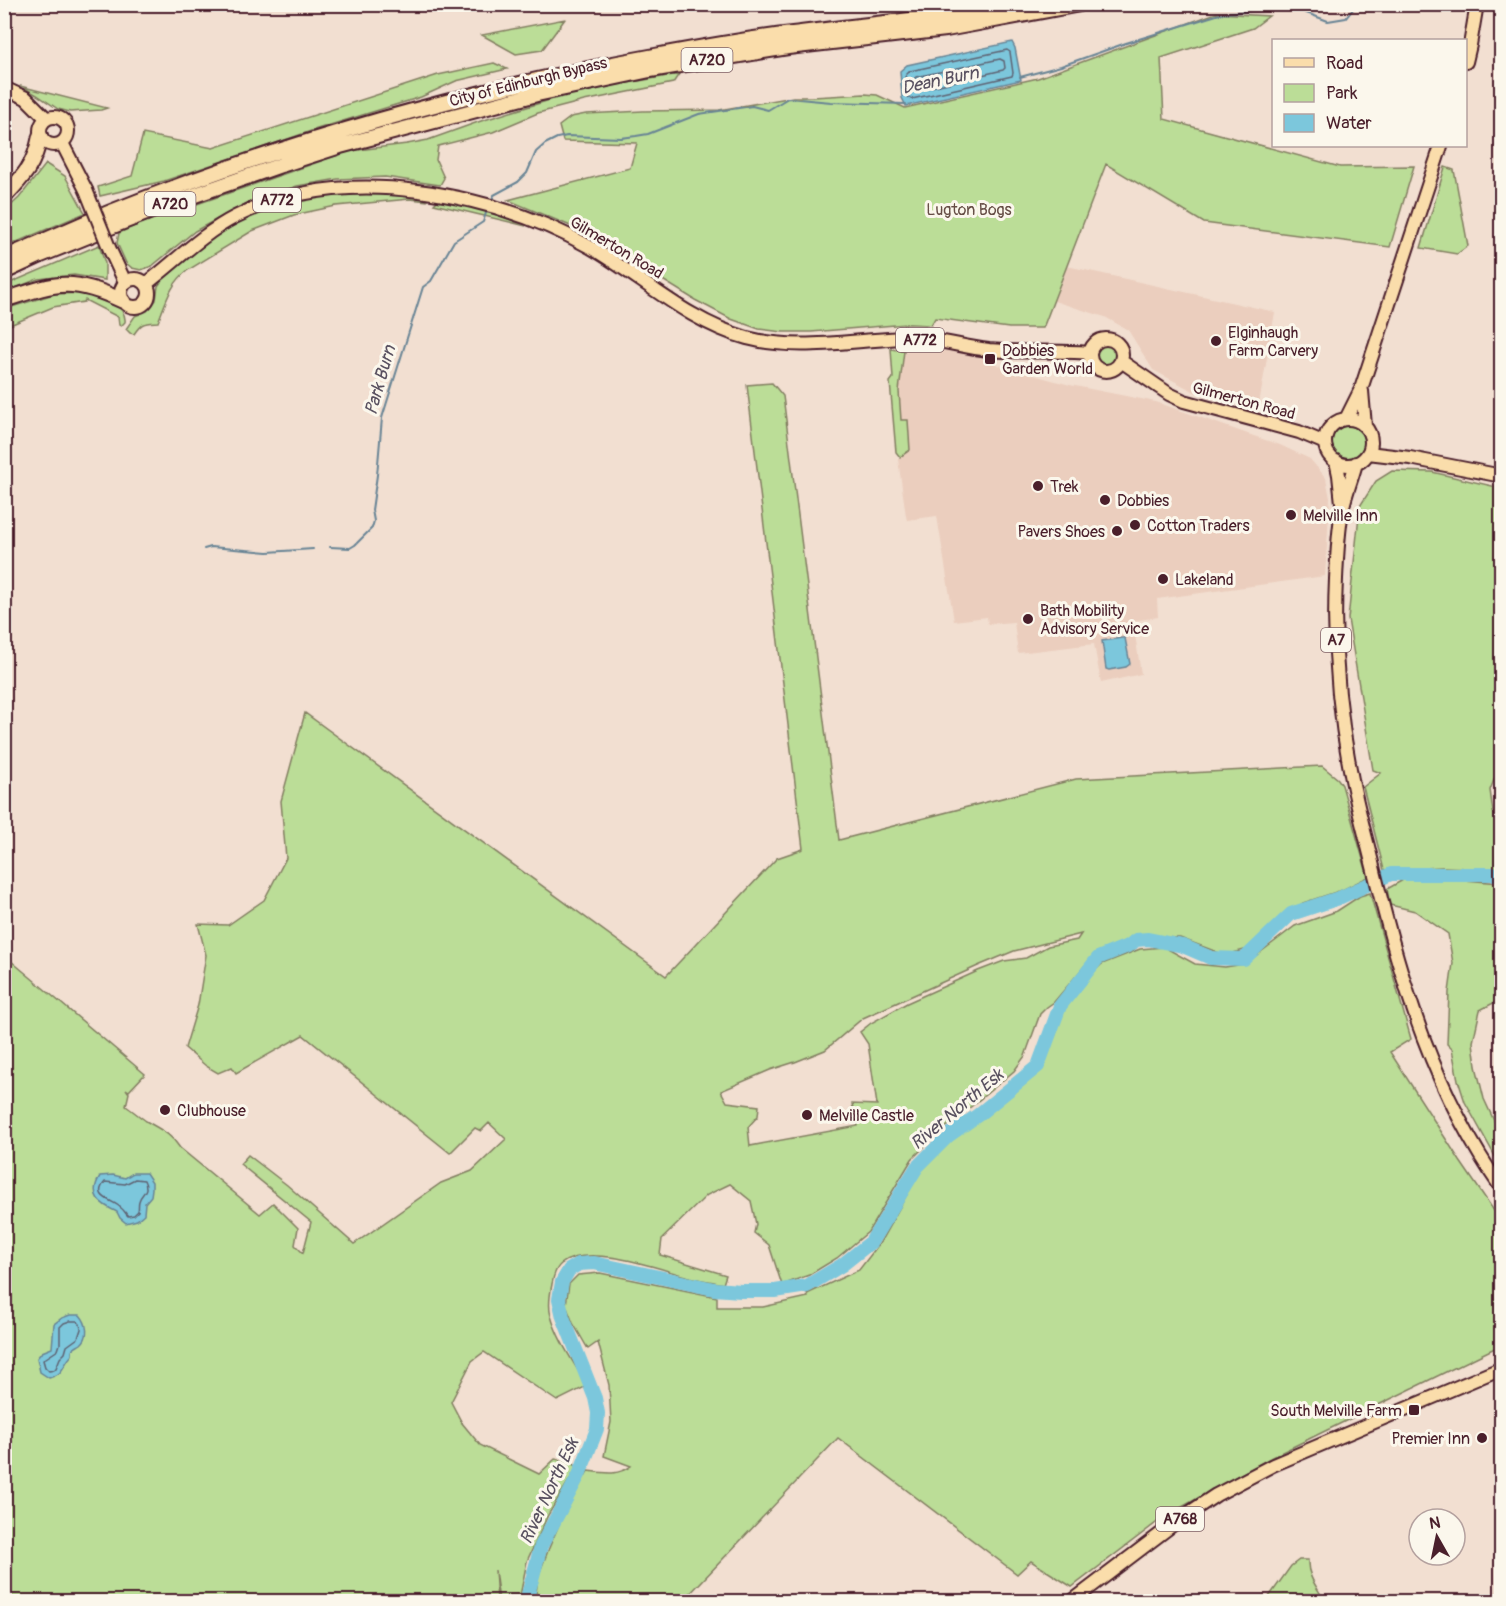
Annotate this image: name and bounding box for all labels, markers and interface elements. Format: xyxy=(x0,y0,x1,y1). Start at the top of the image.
legend xyxy=(1272,39,1467,147)
road number: A720 xyxy=(682,48,732,72)
text: Road xyxy=(1326,52,1363,75)
street label: City of Edinburgh Bypass xyxy=(447,53,609,111)
water label: Dean Burn xyxy=(900,61,981,100)
text: Park xyxy=(1326,82,1358,105)
text: Water xyxy=(1326,112,1372,135)
road number: A772 xyxy=(253,188,301,212)
road number: A720 xyxy=(144,192,195,216)
park label: Lugton Bogs xyxy=(926,200,1012,220)
street label: Gilmerton Road xyxy=(566,212,667,284)
place label: Elginhaugh Farm Carvery xyxy=(1228,323,1318,361)
road number: A772 xyxy=(896,328,944,352)
marker: Elginhaugh Farm Carvery xyxy=(1209,334,1223,348)
place label: Dobbies Garden World xyxy=(1002,341,1093,379)
water label: Park Burn xyxy=(360,342,402,418)
marker: Dobbies Garden World xyxy=(983,352,997,366)
street label: Gilmerton Road xyxy=(1190,378,1297,424)
place label: Trek xyxy=(1050,477,1079,497)
marker: Trek xyxy=(1031,479,1045,493)
place label: Dobbies xyxy=(1117,491,1169,511)
marker: Dobbies xyxy=(1098,493,1112,507)
place label: Melville Inn xyxy=(1303,506,1378,526)
marker: Melville Inn xyxy=(1284,508,1298,522)
place label: Cotton Traders xyxy=(1147,516,1250,536)
marker: Cotton Traders xyxy=(1128,518,1142,532)
place label: Pavers Shoes xyxy=(1017,522,1105,542)
marker: Pavers Shoes xyxy=(1110,524,1124,538)
place label: Lakeland xyxy=(1175,570,1234,590)
marker: Lakeland xyxy=(1156,572,1170,586)
place label: Bath Mobility Advisory Service xyxy=(1040,601,1149,639)
marker: Bath Mobility Advisory Service xyxy=(1021,612,1035,626)
road number: A7 xyxy=(1321,628,1351,652)
water label: River North Esk xyxy=(906,1063,1010,1155)
place label: Clubhouse xyxy=(177,1101,246,1121)
marker: Clubhouse xyxy=(158,1103,172,1117)
place label: Melville Castle xyxy=(819,1106,914,1126)
marker: Melville Castle xyxy=(800,1108,814,1122)
place label: South Melville Farm xyxy=(1270,1401,1402,1421)
marker: South Melville Farm xyxy=(1407,1403,1421,1417)
place label: Premier Inn xyxy=(1392,1429,1470,1449)
marker: Premier Inn xyxy=(1475,1431,1489,1445)
water label: River North Esk xyxy=(515,1433,585,1548)
road number: A768 xyxy=(1156,1507,1204,1531)
north arrow xyxy=(1407,1507,1467,1567)
text: N xyxy=(1428,1512,1442,1534)

